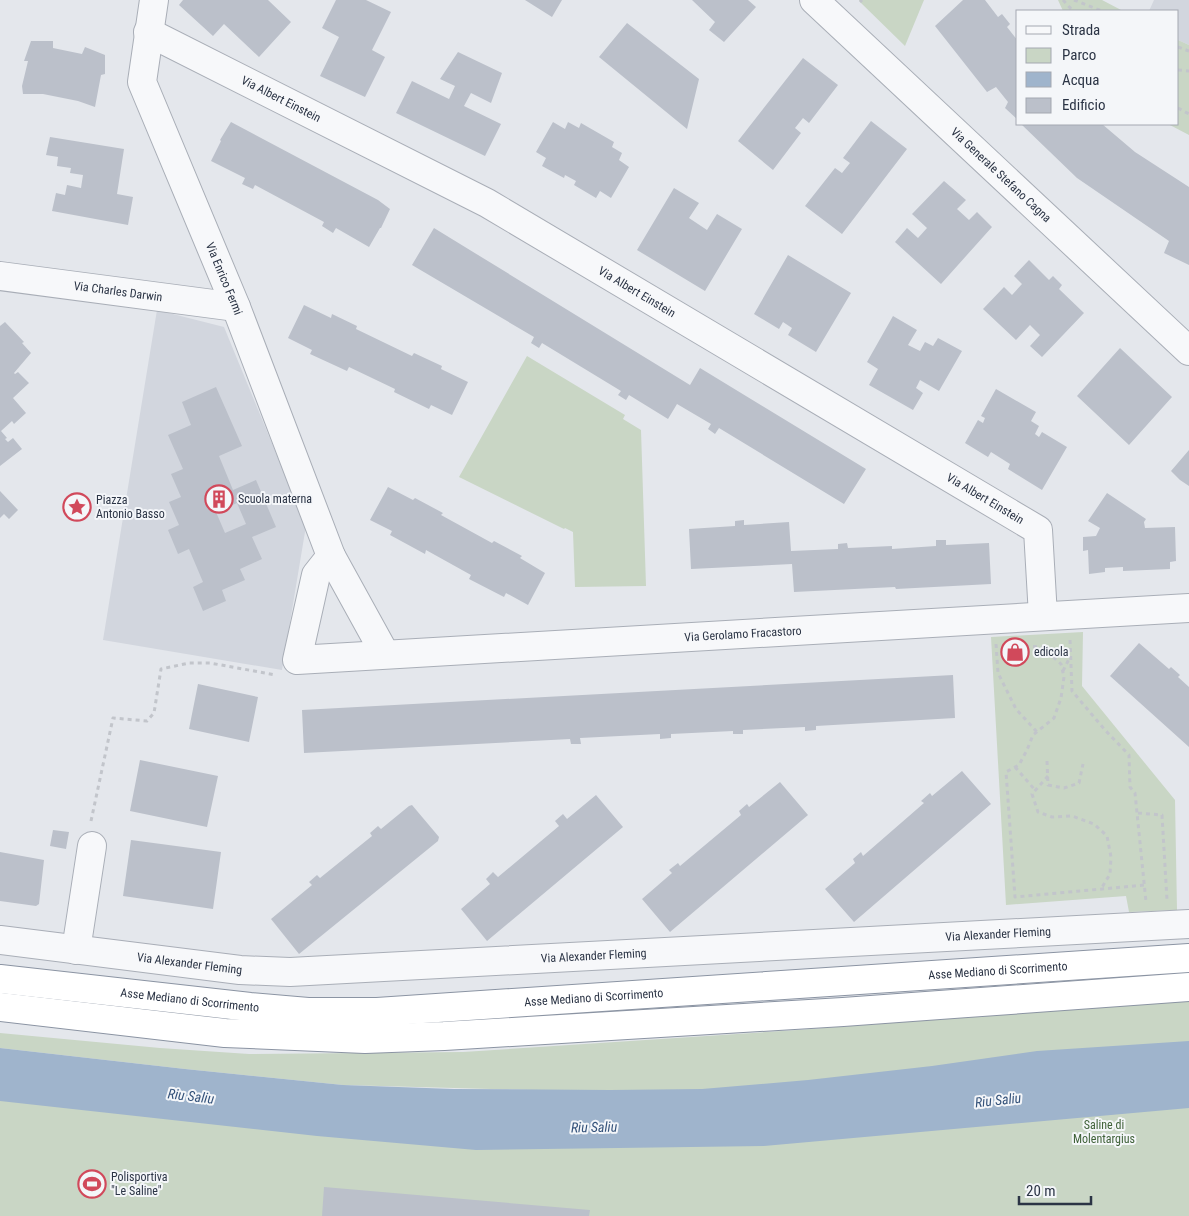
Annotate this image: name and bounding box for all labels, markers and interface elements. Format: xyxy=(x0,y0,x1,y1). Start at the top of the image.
legend xyxy=(1016,10,1179,125)
text: Strada xyxy=(1062,21,1100,39)
text: Parco xyxy=(1062,46,1096,64)
text: Acqua xyxy=(1062,71,1100,89)
street label: Via Albert Einstein xyxy=(239,73,323,125)
text: Edificio xyxy=(1062,96,1105,114)
street label: Via Generale Stefano Cagna xyxy=(948,125,1054,225)
street label: Via Enrico Fermi xyxy=(203,240,245,317)
street label: Via Albert Einstein xyxy=(596,264,678,320)
street label: Via Charles Darwin xyxy=(73,279,163,304)
street label: Via Albert Einstein xyxy=(944,470,1026,527)
building icon: Scuola materna xyxy=(204,484,234,514)
place icon: Piazza Antonio Basso xyxy=(62,492,92,522)
place label: Scuola materna xyxy=(238,492,312,506)
place label: Piazza Antonio Basso xyxy=(96,493,165,521)
street label: Via Gerolamo Fracastoro xyxy=(684,624,802,644)
shop icon: edicola xyxy=(1000,637,1030,667)
place label: edicola xyxy=(1034,645,1069,659)
street label: Via Alexander Fleming xyxy=(945,924,1051,944)
street label: Via Alexander Fleming xyxy=(540,946,647,966)
street label: Via Alexander Fleming xyxy=(136,950,243,977)
street label: Asse Mediano di Scorrimento xyxy=(928,959,1068,982)
street label: Asse Mediano di Scorrimento xyxy=(120,986,260,1015)
street label: Asse Mediano di Scorrimento xyxy=(524,986,664,1009)
water label: Riu Saliu xyxy=(167,1085,215,1107)
water label: Riu Saliu xyxy=(974,1090,1022,1110)
park label: Saline di Molentargius xyxy=(1073,1118,1135,1146)
water label: Riu Saliu xyxy=(571,1119,618,1135)
sports icon: Polisportiva "Le Saline" xyxy=(77,1169,107,1199)
place label: Polisportiva "Le Saline" xyxy=(111,1170,168,1198)
scale bar xyxy=(1019,1174,1092,1206)
text: 20 m xyxy=(1026,1182,1056,1200)

